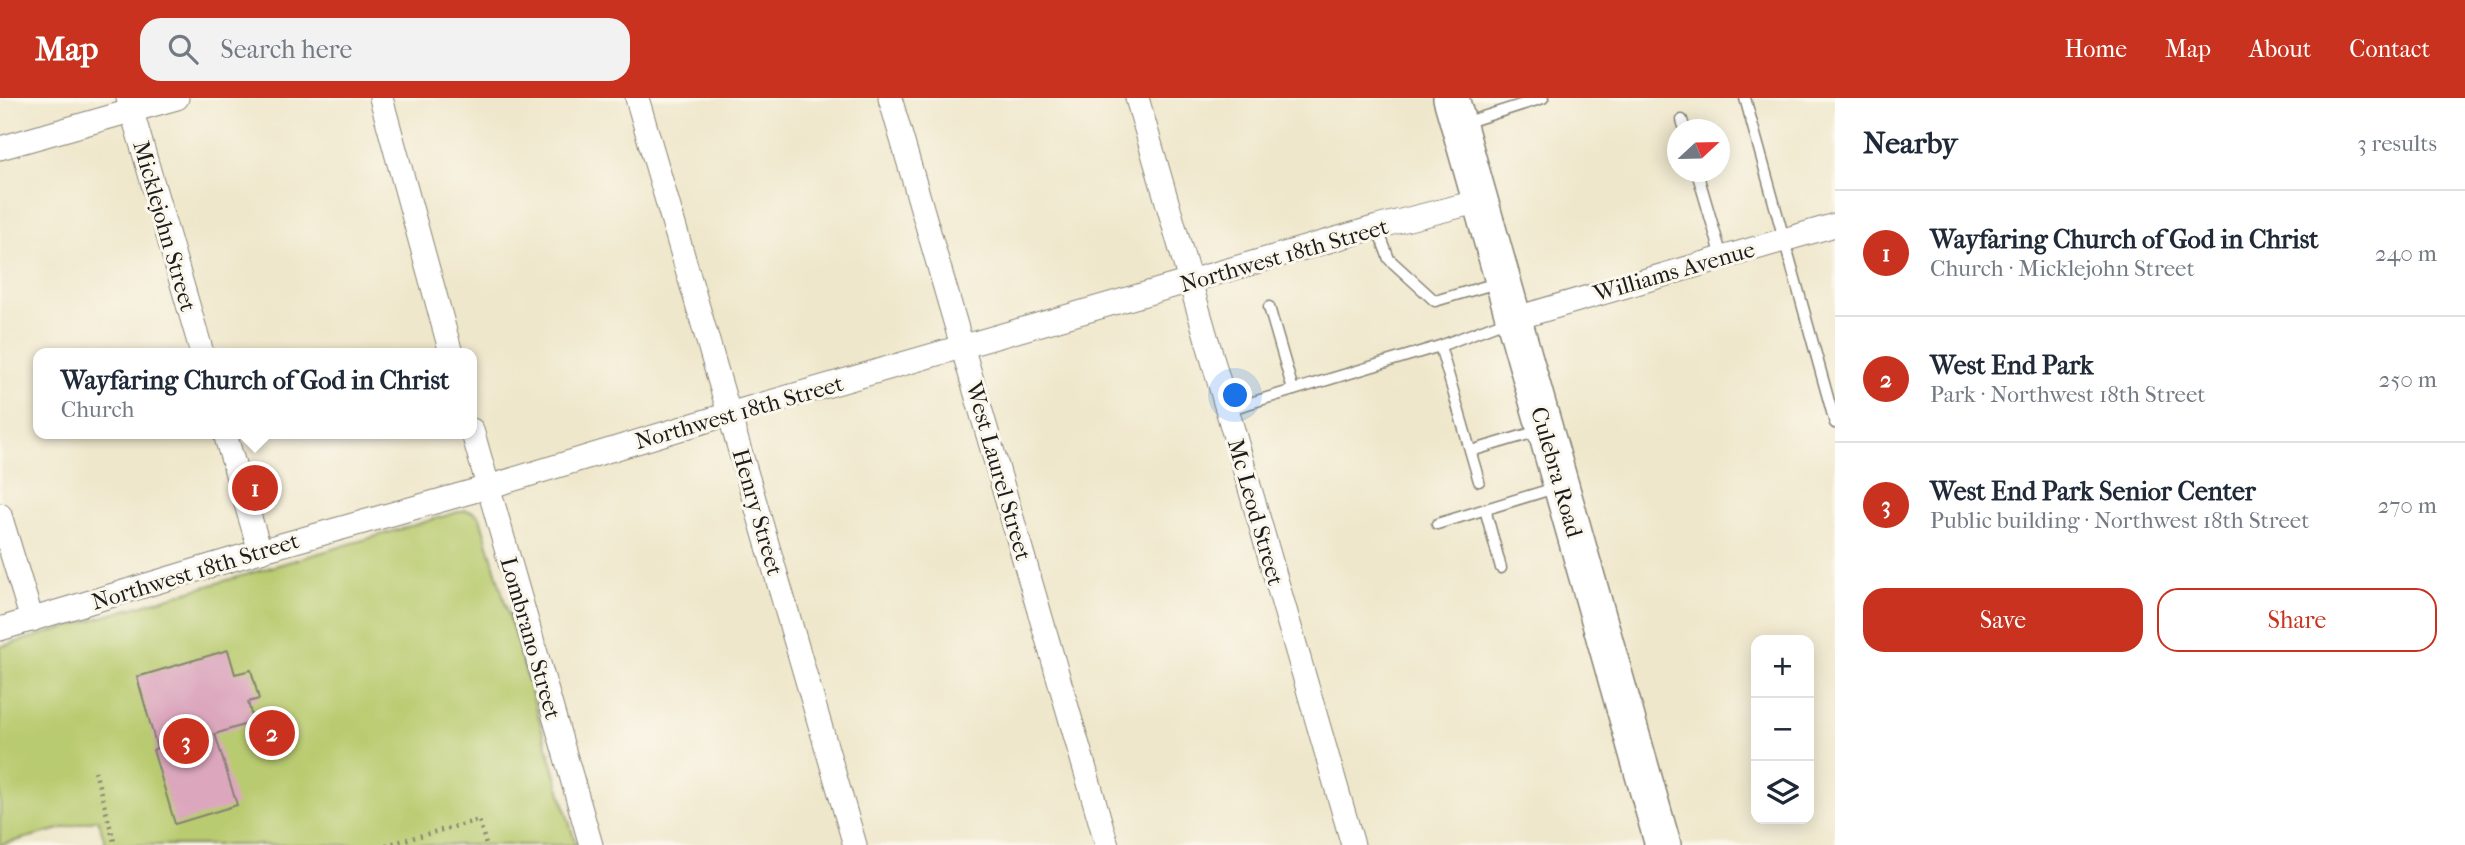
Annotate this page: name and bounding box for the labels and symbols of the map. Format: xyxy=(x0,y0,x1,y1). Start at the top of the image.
north arrow xyxy=(1667,119,1730,182)
street label: Micklejohn Street xyxy=(127,138,202,315)
street label: Northwest 18th Street xyxy=(1177,213,1391,298)
street label: Williams Avenue xyxy=(1590,236,1758,308)
street label: Northwest 18th Street xyxy=(632,370,846,455)
street label: West Laurel Street xyxy=(960,378,1037,564)
your location xyxy=(1218,378,1252,412)
street label: Culebra Road xyxy=(1525,404,1588,541)
street label: Mc Leod Street xyxy=(1222,436,1289,588)
street label: Henry Street xyxy=(727,446,788,578)
pin: 1 xyxy=(232,462,278,514)
street label: Northwest 18th Street xyxy=(88,527,302,616)
street label: Lombrano Street xyxy=(494,554,567,722)
pin: 2 xyxy=(249,707,295,759)
pin: 3 xyxy=(163,715,209,767)

